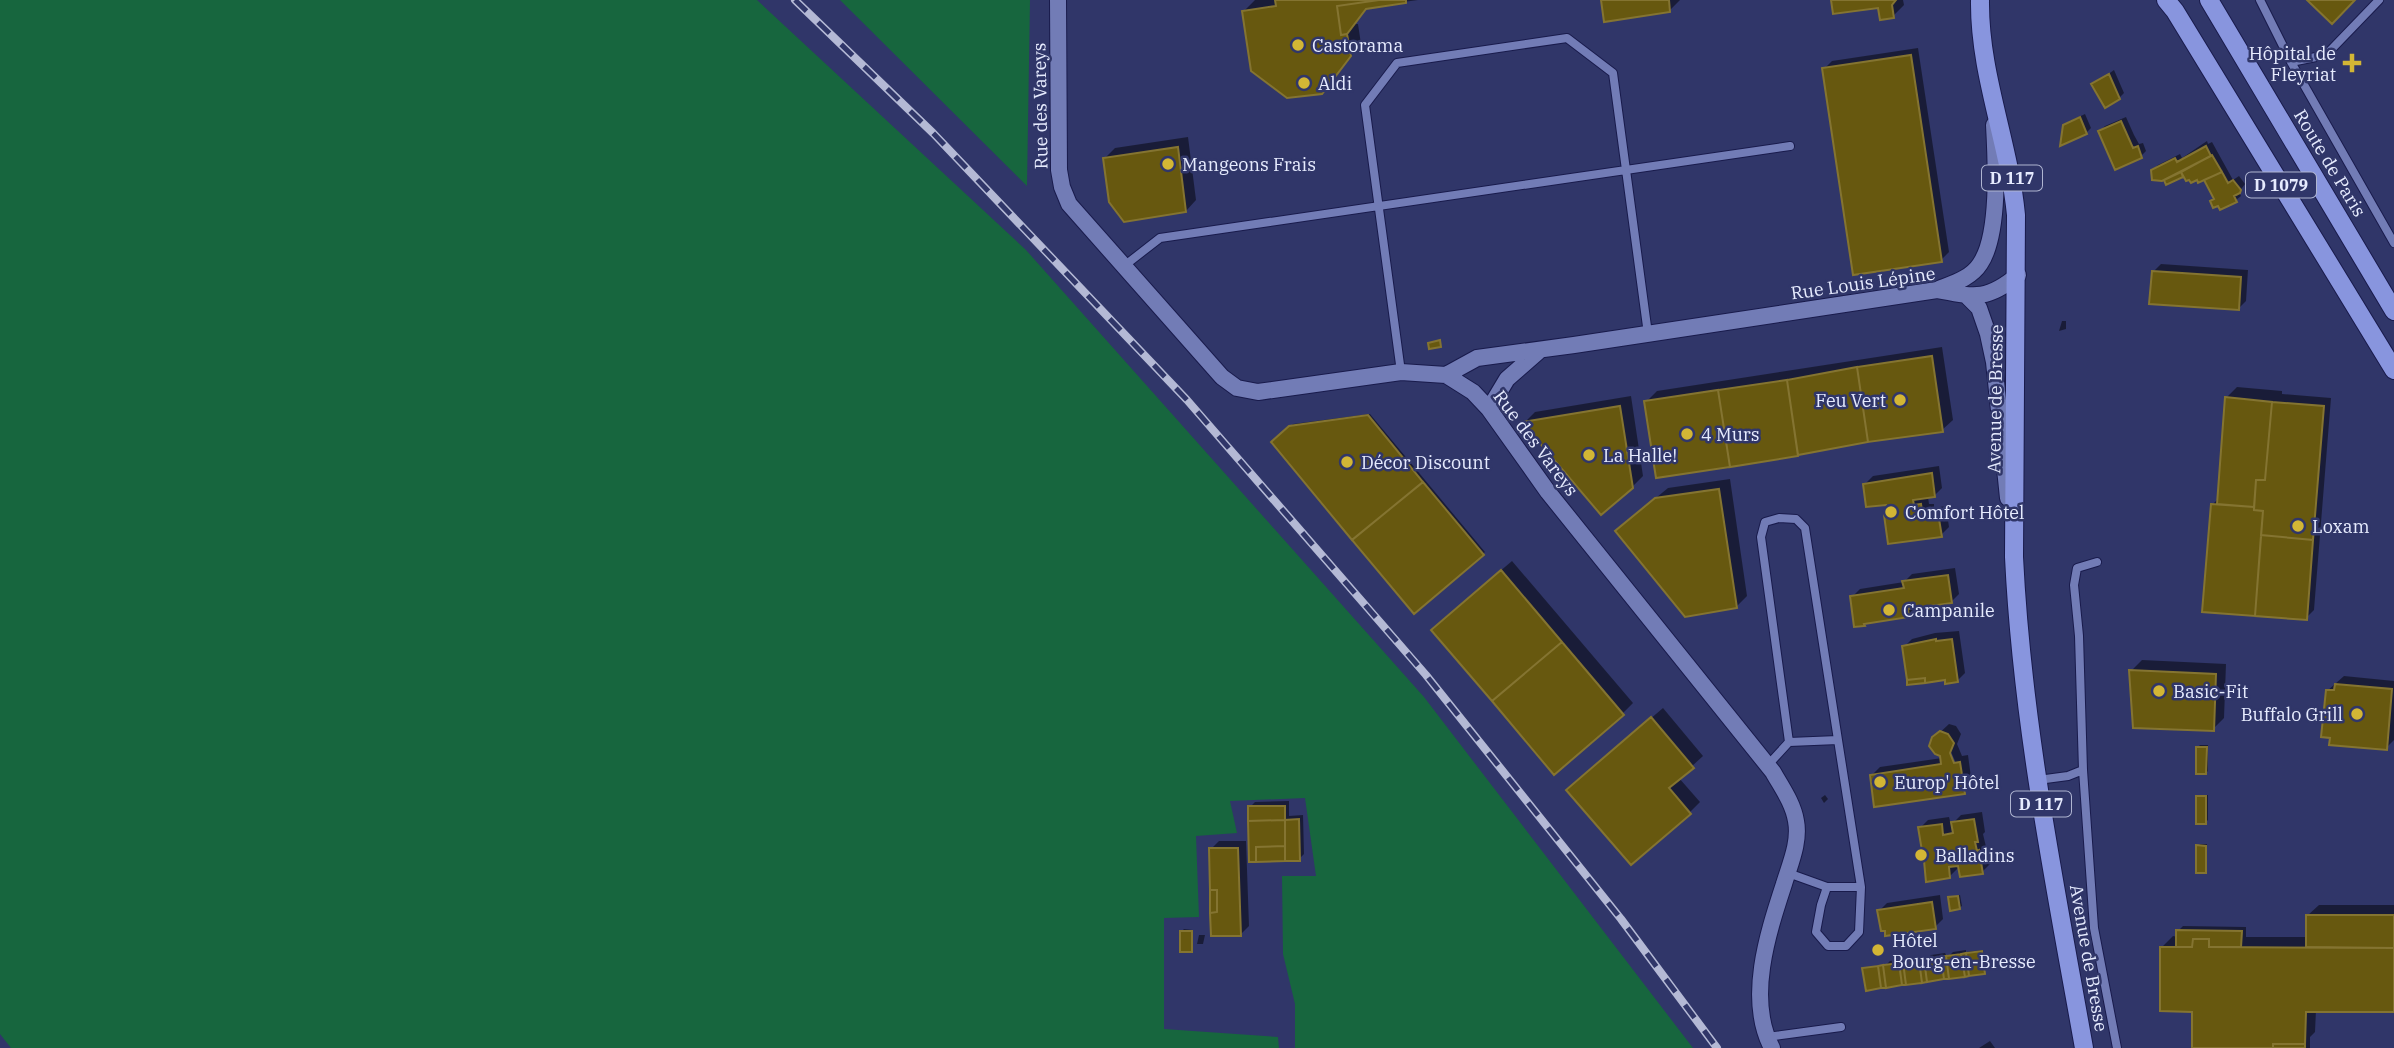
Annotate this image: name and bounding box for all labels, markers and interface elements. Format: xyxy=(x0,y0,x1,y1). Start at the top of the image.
place label: Castorama xyxy=(1312,34,1403,57)
marker: Castorama xyxy=(1290,37,1306,53)
street label: Rue des Vareys xyxy=(1027,42,1053,170)
place label: Hôpital de Fleyriat xyxy=(2249,42,2336,86)
marker: Hôpital de Fleyriat xyxy=(2342,53,2362,73)
place label: Aldi xyxy=(1318,72,1353,95)
marker: Aldi xyxy=(1296,75,1312,91)
street label: Route de Paris xyxy=(2289,105,2371,221)
place label: Mangeons Frais xyxy=(1182,153,1316,176)
marker: Mangeons Frais xyxy=(1160,156,1176,172)
road number: D 117 xyxy=(1982,166,2042,190)
road number: D 1079 xyxy=(2246,172,2316,197)
street label: Rue Louis Lépine xyxy=(1789,261,1937,305)
street label: Avenue de Bresse xyxy=(1982,324,2008,474)
street label: Rue des Vareys xyxy=(1489,385,1583,501)
place label: Feu Vert xyxy=(1815,389,1886,412)
marker: Feu Vert xyxy=(1892,392,1908,408)
place label: 4 Murs xyxy=(1701,423,1760,446)
marker: 4 Murs xyxy=(1679,426,1695,442)
place label: La Halle! xyxy=(1603,444,1677,467)
marker: La Halle! xyxy=(1581,447,1597,463)
place label: Décor Discount xyxy=(1361,451,1490,474)
marker: Décor Discount xyxy=(1339,454,1355,470)
place label: Comfort Hôtel xyxy=(1905,501,2024,524)
marker: Comfort Hôtel xyxy=(1883,504,1899,520)
place label: Loxam xyxy=(2312,515,2370,538)
marker: Loxam xyxy=(2290,518,2306,534)
place label: Campanile xyxy=(1903,599,1995,622)
marker: Campanile xyxy=(1881,602,1897,618)
place label: Basic-Fit xyxy=(2173,680,2248,703)
marker: Basic-Fit xyxy=(2151,683,2167,699)
place label: Buffalo Grill xyxy=(2241,703,2343,726)
marker: Buffalo Grill xyxy=(2349,706,2365,722)
place label: Europ' Hôtel xyxy=(1894,771,2000,794)
marker: Europ' Hôtel xyxy=(1872,774,1888,790)
road number: D 117 xyxy=(2011,792,2071,817)
place label: Balladins xyxy=(1935,844,2014,867)
marker: Balladins xyxy=(1913,847,1929,863)
street label: Avenue de Bresse xyxy=(2065,883,2113,1033)
place label: Hôtel Bourg-en-Bresse xyxy=(1892,929,2036,973)
marker: Hôtel Bourg-en-Bresse xyxy=(1870,942,1886,958)

